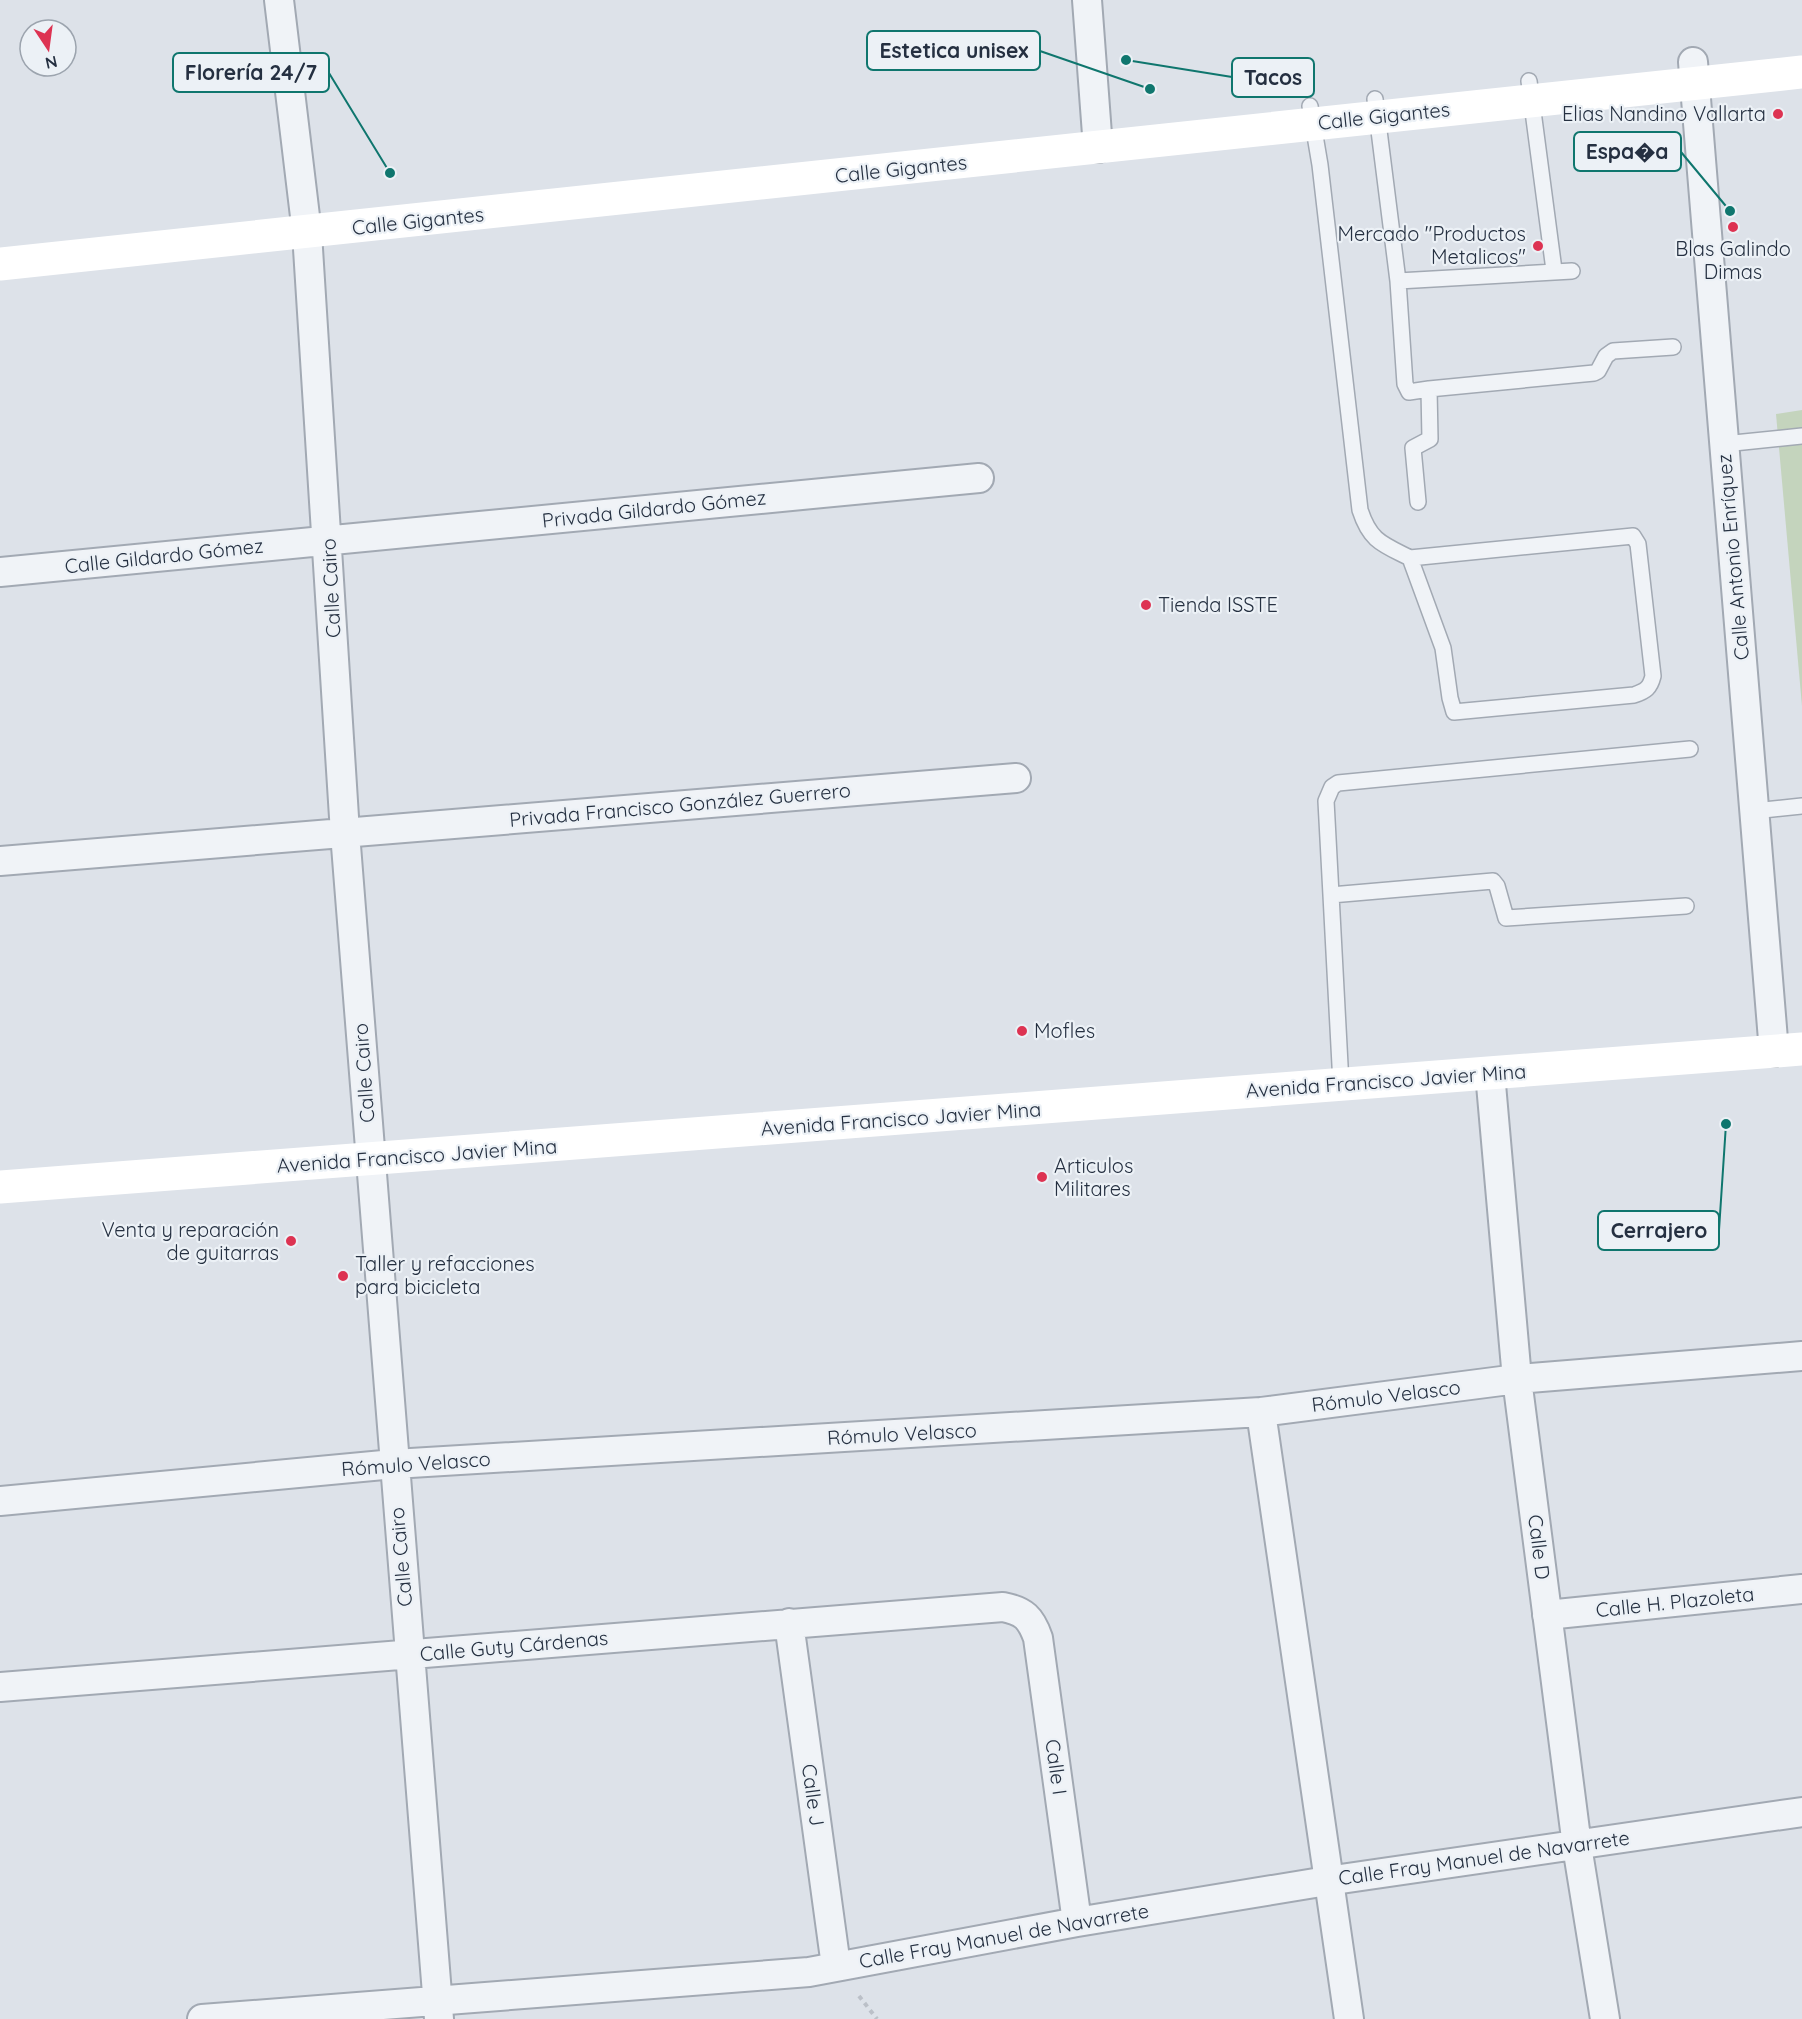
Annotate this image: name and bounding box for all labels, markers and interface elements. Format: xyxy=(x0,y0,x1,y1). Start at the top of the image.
north arrow xyxy=(18,18,78,78)
callout: Estetica unisex xyxy=(867,31,1040,70)
text: Estetica unisex xyxy=(879,37,1029,63)
text: N xyxy=(43,52,59,74)
callout: Florería 24/7 xyxy=(173,53,329,92)
callout: Tacos xyxy=(1232,58,1314,97)
text: Florería 24/7 xyxy=(185,59,317,85)
text: Tacos xyxy=(1244,64,1302,90)
street label: Calle Gigantes xyxy=(1317,96,1451,135)
place label: Elias Nandino Vallarta xyxy=(1562,101,1766,126)
marker: Elias Nandino Vallarta xyxy=(1771,107,1785,121)
callout: Espa�a xyxy=(1574,132,1681,171)
text: Espa�a xyxy=(1586,138,1668,164)
street label: Calle Gigantes xyxy=(834,149,968,188)
street label: Calle Gigantes xyxy=(351,201,485,240)
marker: Blas Galindo Dimas xyxy=(1726,220,1740,234)
place label: Mercado "Productos Metalicos" xyxy=(1338,221,1526,269)
place label: Blas Galindo Dimas xyxy=(1675,236,1791,284)
marker: Mercado "Productos Metalicos" xyxy=(1531,239,1545,253)
street label: Calle Antonio Enríquez xyxy=(1711,453,1754,661)
street label: Privada Gildardo Gómez xyxy=(541,484,767,533)
street label: Calle Gildardo Gómez xyxy=(63,533,265,578)
street label: Calle Cairo xyxy=(315,538,346,638)
place label: Tienda ISSTE xyxy=(1158,592,1278,617)
marker: Tienda ISSTE xyxy=(1139,598,1153,612)
street label: Privada Francisco González Guerrero xyxy=(508,777,852,832)
place label: Mofles xyxy=(1034,1018,1095,1043)
street label: Calle Cairo xyxy=(348,1022,379,1124)
marker: Mofles xyxy=(1015,1024,1029,1038)
street label: Avenida Francisco Javier Mina xyxy=(1245,1058,1527,1103)
street label: Avenida Francisco Javier Mina xyxy=(760,1096,1042,1141)
street label: Avenida Francisco Javier Mina xyxy=(276,1133,558,1178)
place label: Articulos Militares xyxy=(1054,1153,1133,1201)
marker: Articulos Militares xyxy=(1035,1170,1049,1184)
callout: Cerrajero xyxy=(1598,1211,1719,1250)
place label: Venta y reparación de guitarras xyxy=(101,1217,279,1265)
text: Cerrajero xyxy=(1611,1217,1707,1243)
marker: Venta y reparación de guitarras xyxy=(284,1234,298,1248)
place label: Taller y refacciones para bicicleta xyxy=(355,1251,535,1299)
marker: Taller y refacciones para bicicleta xyxy=(336,1269,350,1283)
street label: Rómulo Velasco xyxy=(1310,1374,1462,1417)
street label: Rómulo Velasco xyxy=(827,1417,977,1450)
street label: Rómulo Velasco xyxy=(340,1446,492,1481)
street label: Calle Cairo xyxy=(384,1506,417,1608)
street label: Calle D xyxy=(1523,1513,1556,1581)
street label: Calle H. Plazoleta xyxy=(1595,1581,1755,1622)
street label: Calle Guty Cárdenas xyxy=(419,1625,609,1666)
street label: Calle I xyxy=(1040,1737,1073,1796)
street label: Calle J xyxy=(797,1762,830,1828)
street label: Calle Fray Manuel de Navarrete xyxy=(1337,1825,1631,1890)
street label: Calle Fray Manuel de Navarrete xyxy=(857,1898,1151,1973)

